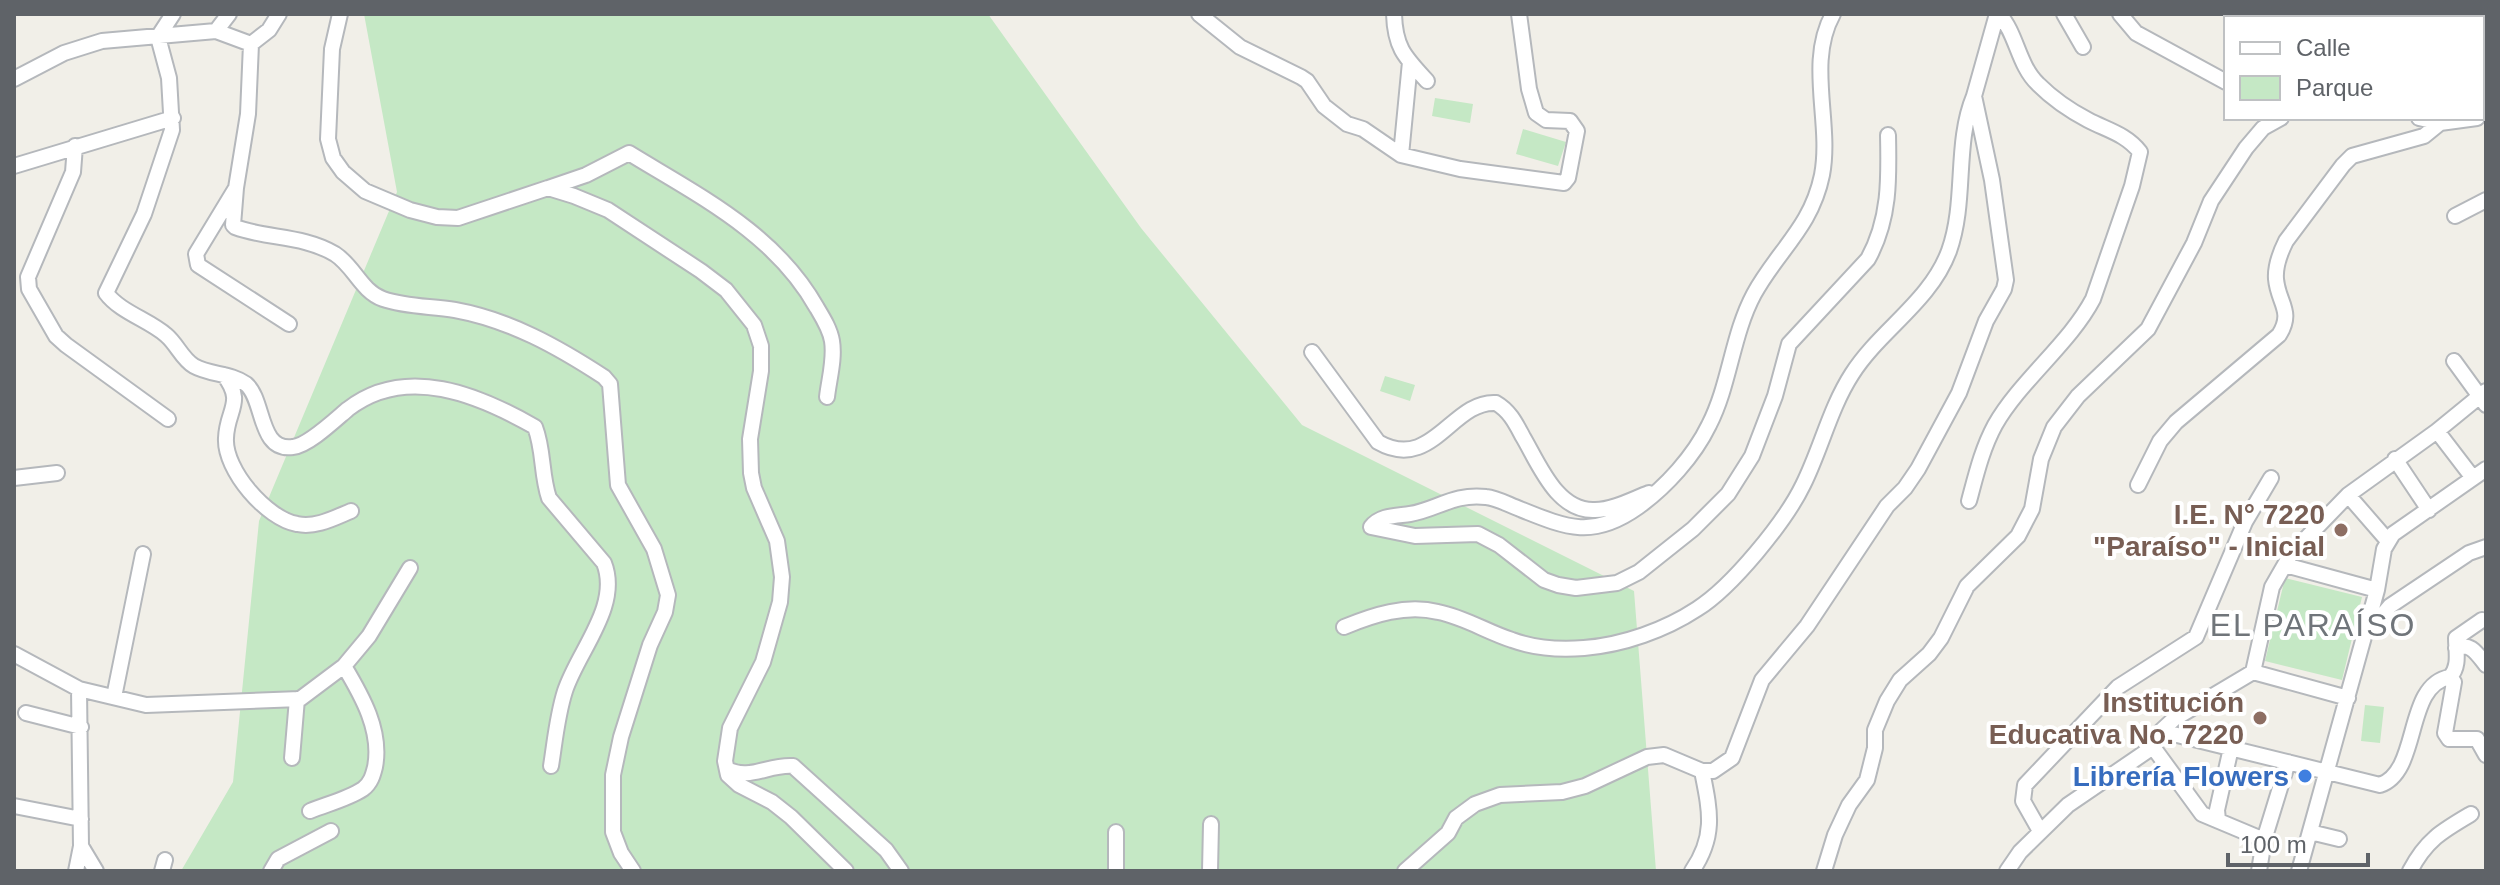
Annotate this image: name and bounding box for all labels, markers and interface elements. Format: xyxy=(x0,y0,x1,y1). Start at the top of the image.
legend xyxy=(2224,16,2484,120)
text: Calle xyxy=(2296,34,2351,61)
text: Parque xyxy=(2296,74,2373,101)
place label: I.E. N° 7220 "Paraíso" - Inicial xyxy=(2093,499,2325,562)
marker: I.E. N° 7220 "Paraíso" - Inicial xyxy=(2332,521,2350,539)
district label: EL PARAÍSO xyxy=(2210,607,2416,643)
place label: Institución Educativa No. 7220 xyxy=(1989,687,2244,750)
marker: Institución Educativa No. 7220 xyxy=(2251,709,2269,727)
place label: Librería Flowers xyxy=(2073,761,2289,792)
marker: Librería Flowers xyxy=(2296,767,2314,785)
scale bar xyxy=(2228,817,2368,867)
text: 100 m xyxy=(2240,831,2307,858)

